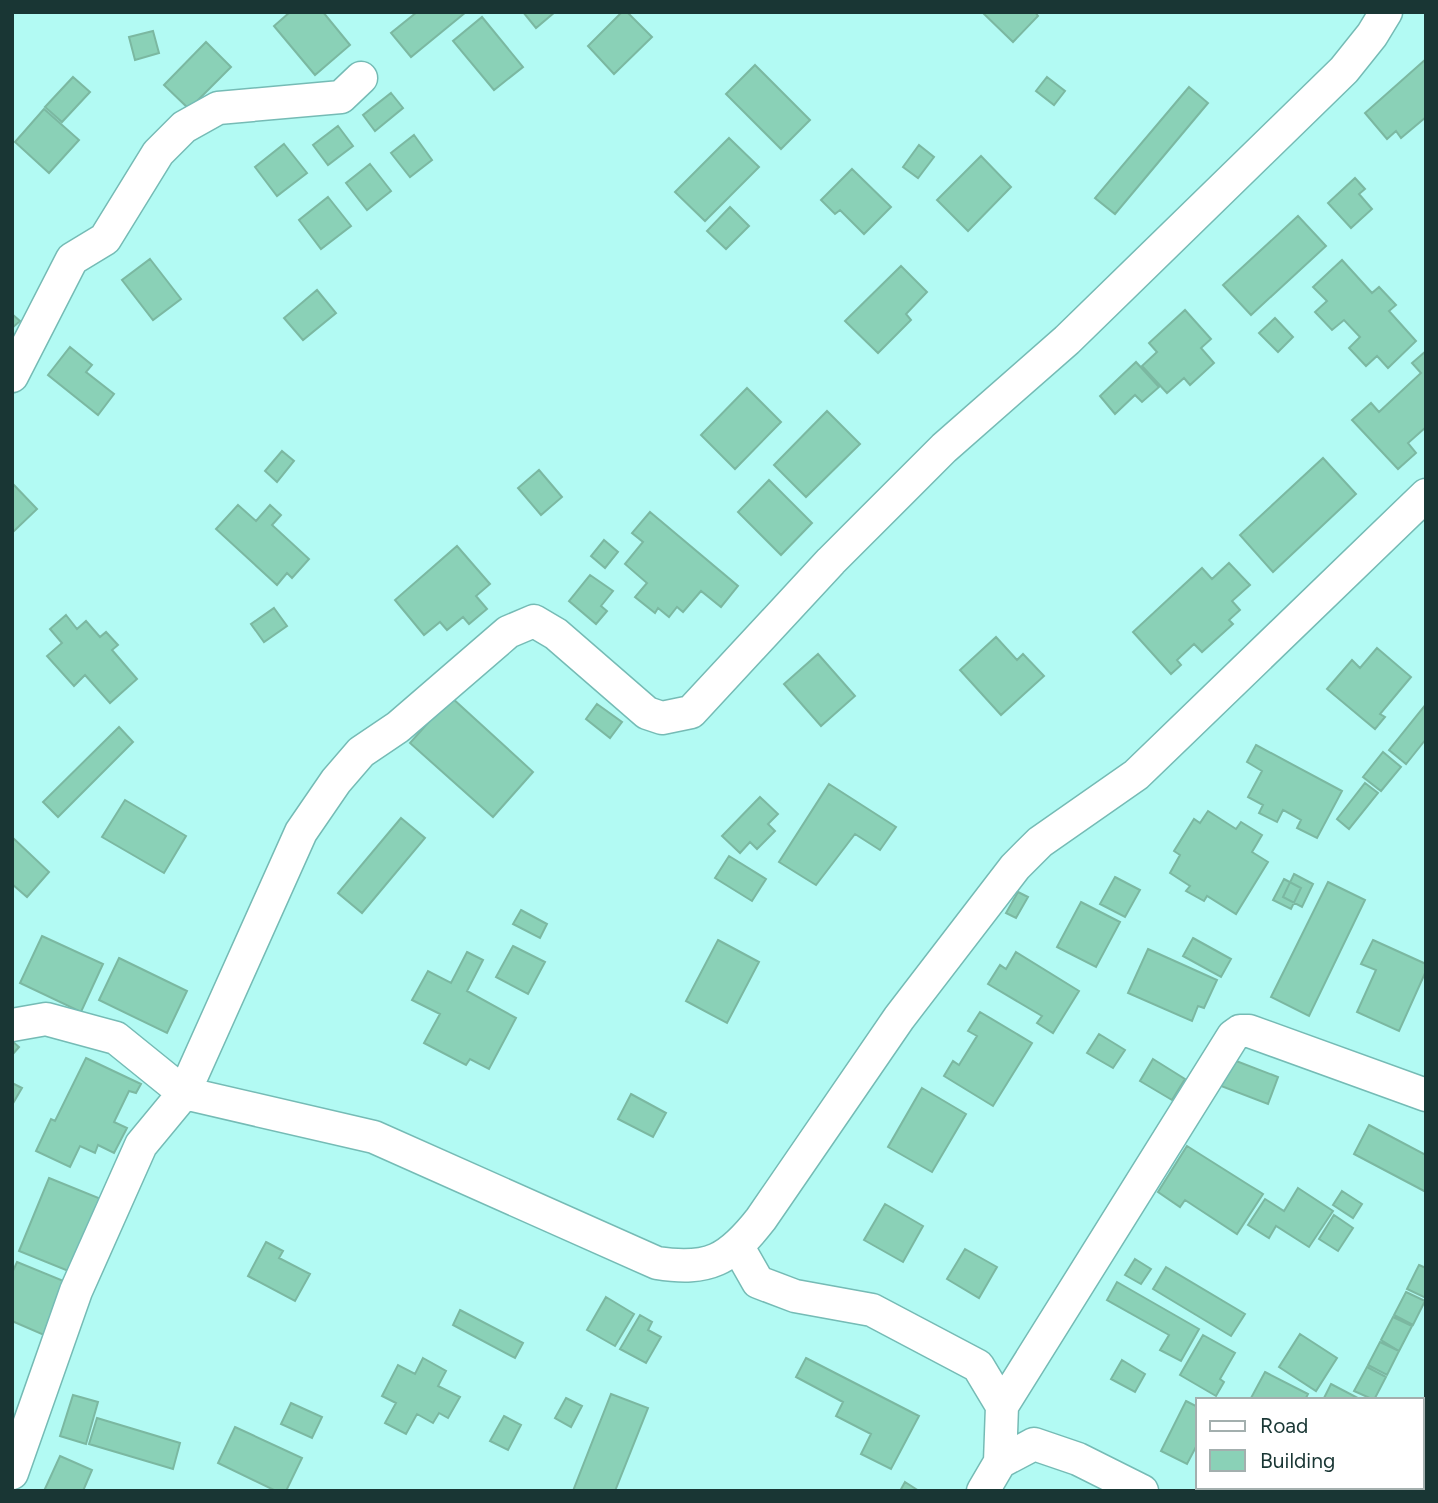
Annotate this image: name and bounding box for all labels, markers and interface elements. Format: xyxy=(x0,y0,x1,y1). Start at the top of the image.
legend xyxy=(1196,1398,1424,1489)
text: Road xyxy=(1260,1413,1308,1438)
text: Building xyxy=(1260,1448,1335,1473)

